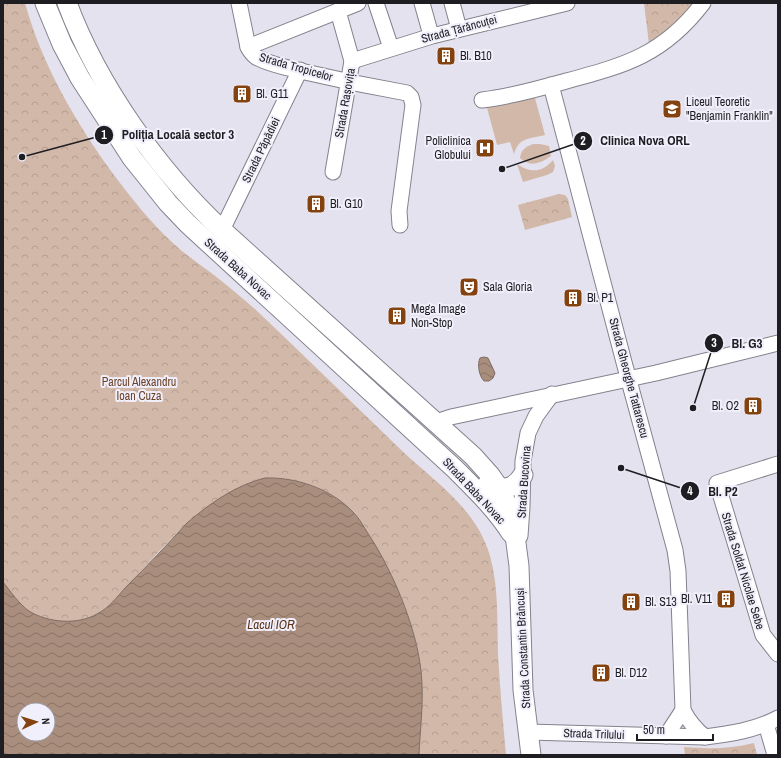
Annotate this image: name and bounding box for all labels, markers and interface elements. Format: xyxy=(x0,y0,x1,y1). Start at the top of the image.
street label: Strada Țărăncuței xyxy=(419,11,499,47)
building icon: Bl. B10 xyxy=(435,45,457,67)
place label: Bl. B10 xyxy=(460,48,492,64)
street label: Strada Tropicelor xyxy=(258,49,335,85)
street label: Strada Rașovița xyxy=(331,66,359,139)
building icon: Bl. G11 xyxy=(231,83,253,105)
place label: Bl. G11 xyxy=(256,86,289,102)
place label: Liceul Teoretic "Benjamin Franklin" xyxy=(686,94,773,124)
school or university icon: Liceul Teoretic "Benjamin Franklin" xyxy=(661,98,683,120)
street label: Strada Păpădiei xyxy=(238,115,284,185)
callout: Poliția Locală sector 3 xyxy=(94,122,242,147)
text: Poliția Locală sector 3 xyxy=(122,126,234,143)
text: 1 xyxy=(101,127,107,143)
callout: Clinica Nova ORL xyxy=(573,128,698,153)
text: Clinica Nova ORL xyxy=(600,132,690,149)
place label: Policlinica Globului xyxy=(426,133,472,163)
text: 2 xyxy=(580,133,586,149)
hospital icon: Policlinica Globului xyxy=(474,137,496,159)
building icon: Bl. G10 xyxy=(305,193,327,215)
place label: Bl. G10 xyxy=(330,196,363,212)
street label: Strada Baba Novac xyxy=(201,235,275,304)
theatre icon: Sala Gloria xyxy=(458,276,480,298)
place label: Sala Gloria xyxy=(483,279,533,295)
building icon: Bl. P1 xyxy=(562,287,584,309)
place label: Bl. P1 xyxy=(587,290,614,306)
place label: Mega Image Non-Stop xyxy=(411,301,466,331)
building icon: Mega Image Non-Stop xyxy=(386,305,408,327)
street label: Strada Gheorghe Tattarescu xyxy=(605,316,653,440)
callout: Bl. G3 xyxy=(704,331,771,356)
text: 3 xyxy=(711,335,717,351)
text: Bl. G3 xyxy=(732,335,762,352)
park label: Parcul Alexandru Ioan Cuza xyxy=(102,374,176,404)
building icon: Bl. O2 xyxy=(742,395,764,417)
place label: Bl. O2 xyxy=(712,398,739,414)
street label: Strada Bucovina xyxy=(513,445,535,519)
street label: Strada Baba Novac xyxy=(439,454,509,528)
callout: Bl. P2 xyxy=(680,479,746,504)
text: 4 xyxy=(687,483,693,499)
text: Bl. P2 xyxy=(708,483,738,500)
street label: Strada Soldat Nicolae Sebe xyxy=(718,511,768,631)
street label: Strada Constantin Brâncuși xyxy=(512,587,534,709)
building icon: Bl. V11 xyxy=(715,588,737,610)
building icon: Bl. S13 xyxy=(620,591,642,613)
place label: Bl. V11 xyxy=(681,591,713,607)
place label: Bl. S13 xyxy=(645,594,677,610)
water label: Lacul IOR xyxy=(247,616,295,633)
building icon: Bl. D12 xyxy=(590,662,612,684)
place label: Bl. D12 xyxy=(615,665,647,681)
north arrow xyxy=(16,702,56,742)
scale bar xyxy=(637,716,713,742)
text: N xyxy=(39,718,53,725)
text: 50 m xyxy=(643,722,665,738)
street label: Strada Trilului xyxy=(563,725,625,743)

